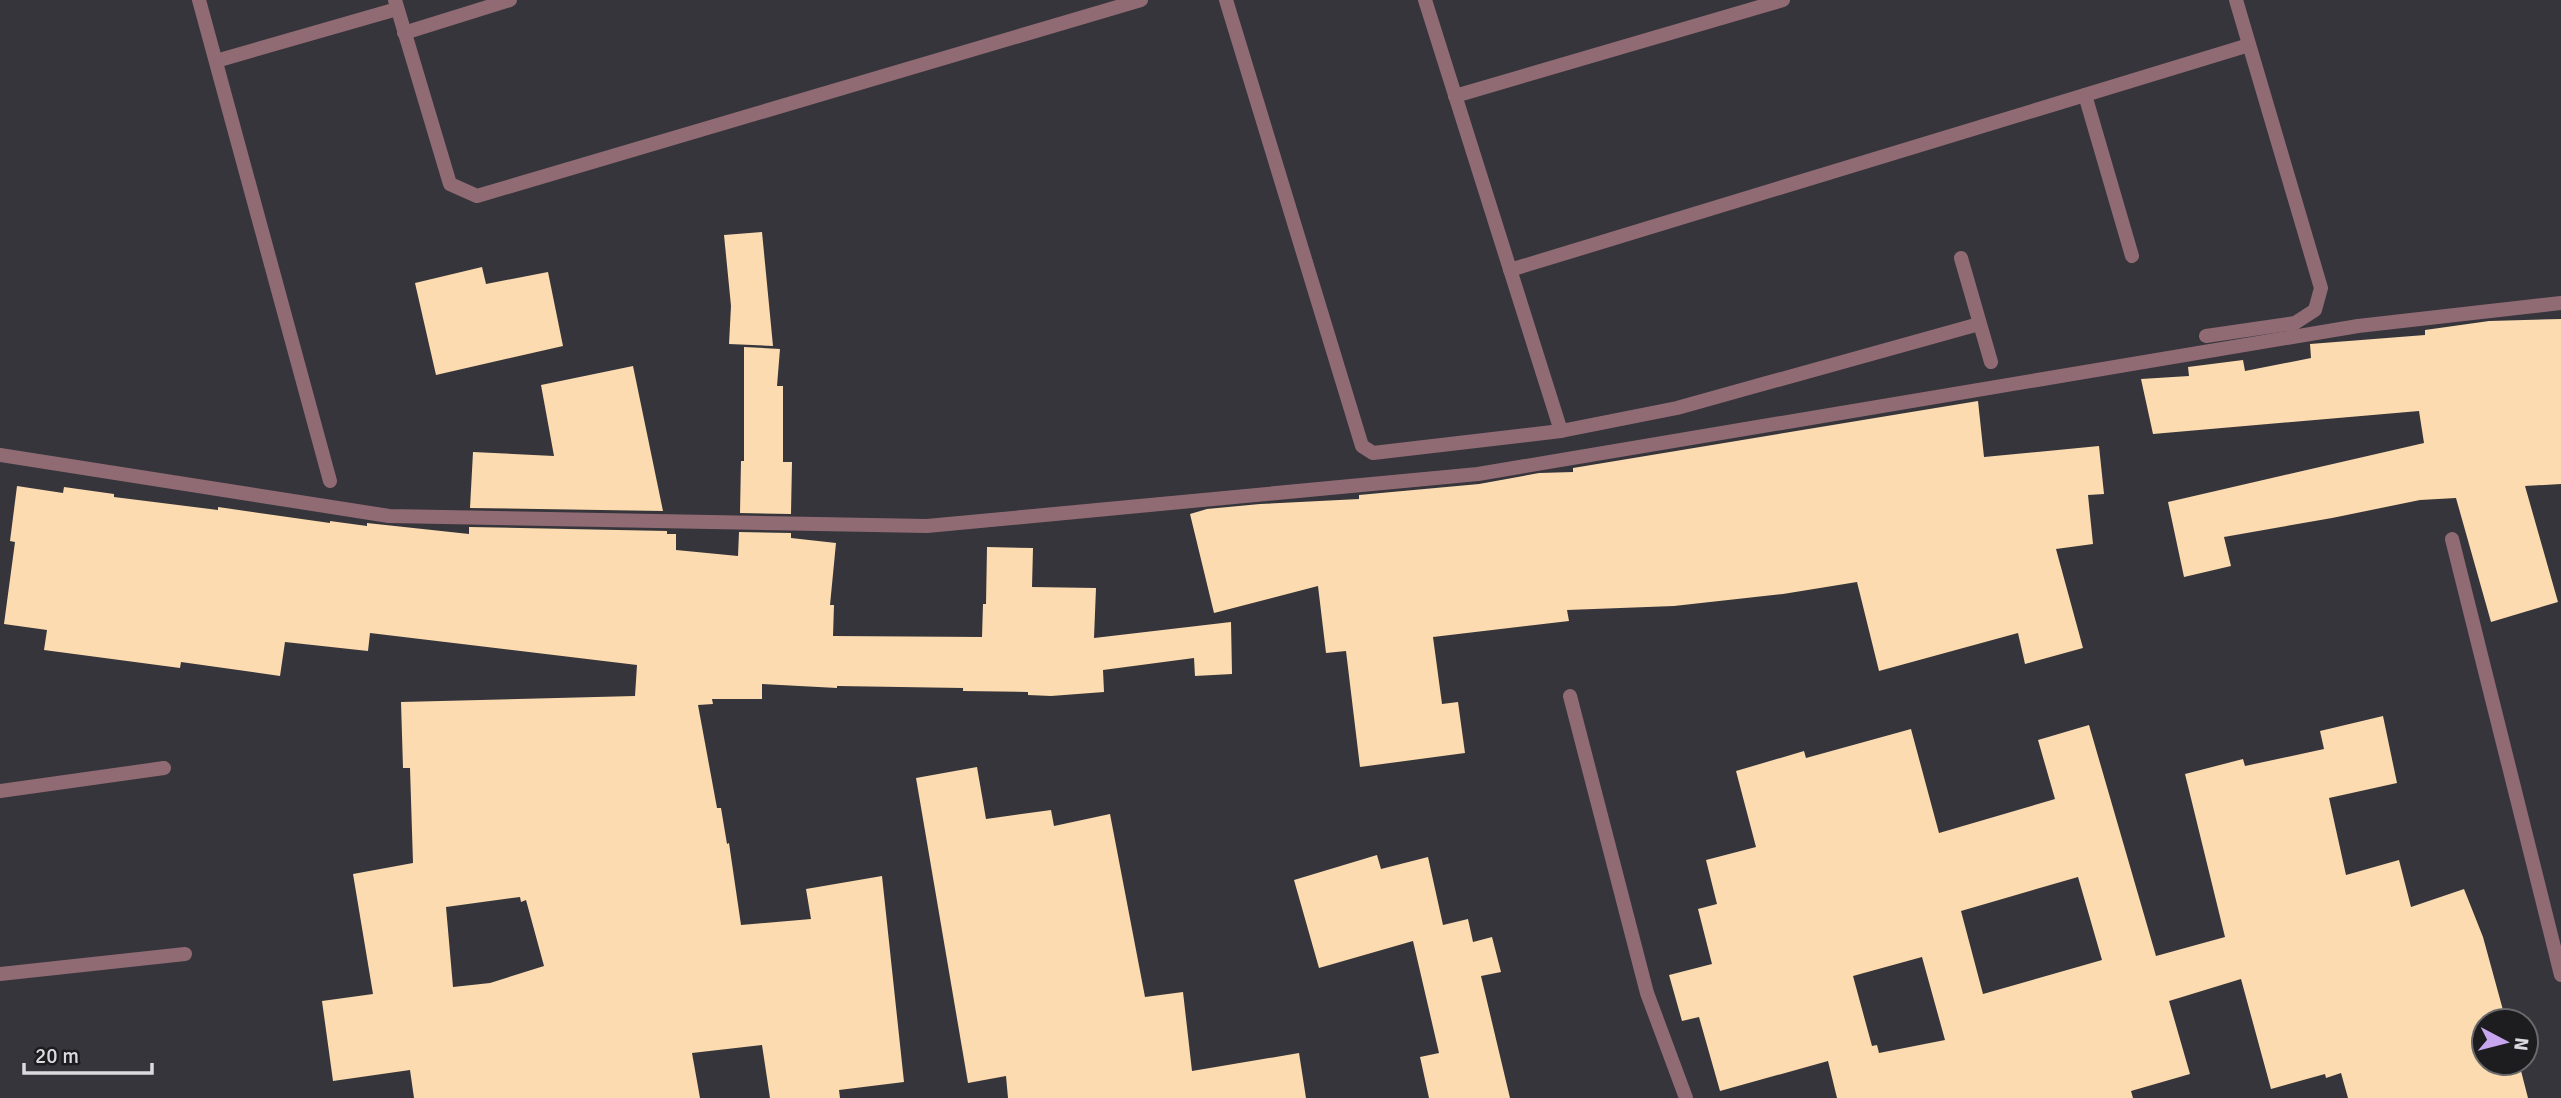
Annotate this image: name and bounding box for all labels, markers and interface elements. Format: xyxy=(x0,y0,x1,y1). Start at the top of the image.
north arrow xyxy=(2470,1007,2540,1077)
scale bar xyxy=(24,1032,152,1076)
text: N xyxy=(2508,1036,2534,1052)
text: 20 m xyxy=(35,1043,79,1069)

